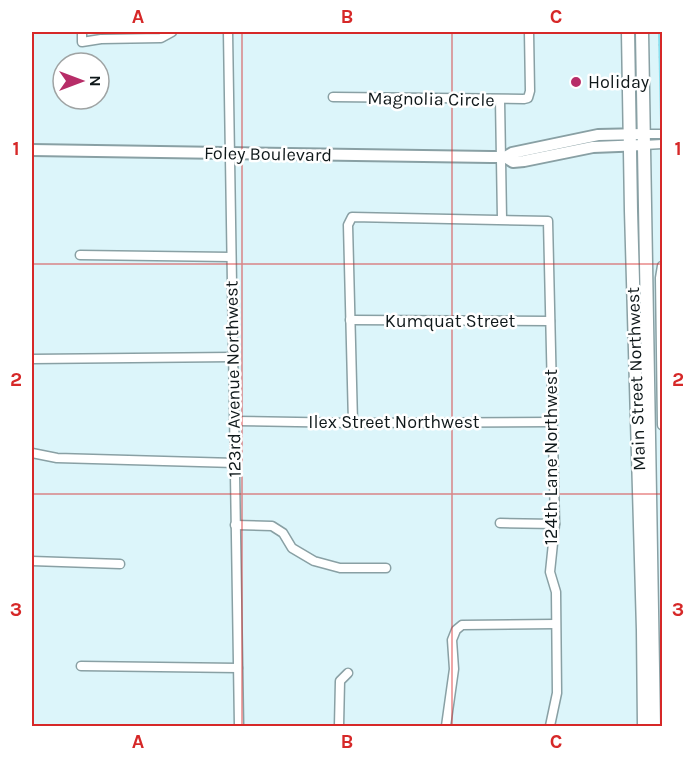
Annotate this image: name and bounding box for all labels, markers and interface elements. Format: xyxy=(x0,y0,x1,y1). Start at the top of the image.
text: A xyxy=(132,5,145,28)
text: B xyxy=(341,5,353,28)
text: C xyxy=(550,5,562,28)
north arrow xyxy=(51,51,111,111)
place label: Holiday xyxy=(588,71,650,93)
text: N xyxy=(86,75,105,87)
marker: Holiday xyxy=(569,75,583,89)
street label: Magnolia Circle xyxy=(367,87,495,111)
text: 1 xyxy=(12,137,20,160)
text: 1 xyxy=(674,137,682,160)
street label: Foley Boulevard xyxy=(204,142,332,166)
street label: 123rd Avenue Northwest xyxy=(220,280,246,478)
street label: Main Street Northwest xyxy=(622,286,650,471)
street label: Kumquat Street xyxy=(385,310,515,332)
text: 2 xyxy=(10,368,22,391)
text: 2 xyxy=(672,368,684,391)
street label: 124th Lane Northwest xyxy=(540,369,562,545)
street label: Ilex Street Northwest xyxy=(308,411,480,433)
text: 3 xyxy=(10,598,22,621)
text: 3 xyxy=(672,598,684,621)
text: A xyxy=(132,730,145,753)
text: B xyxy=(341,730,353,753)
text: C xyxy=(550,730,562,753)

